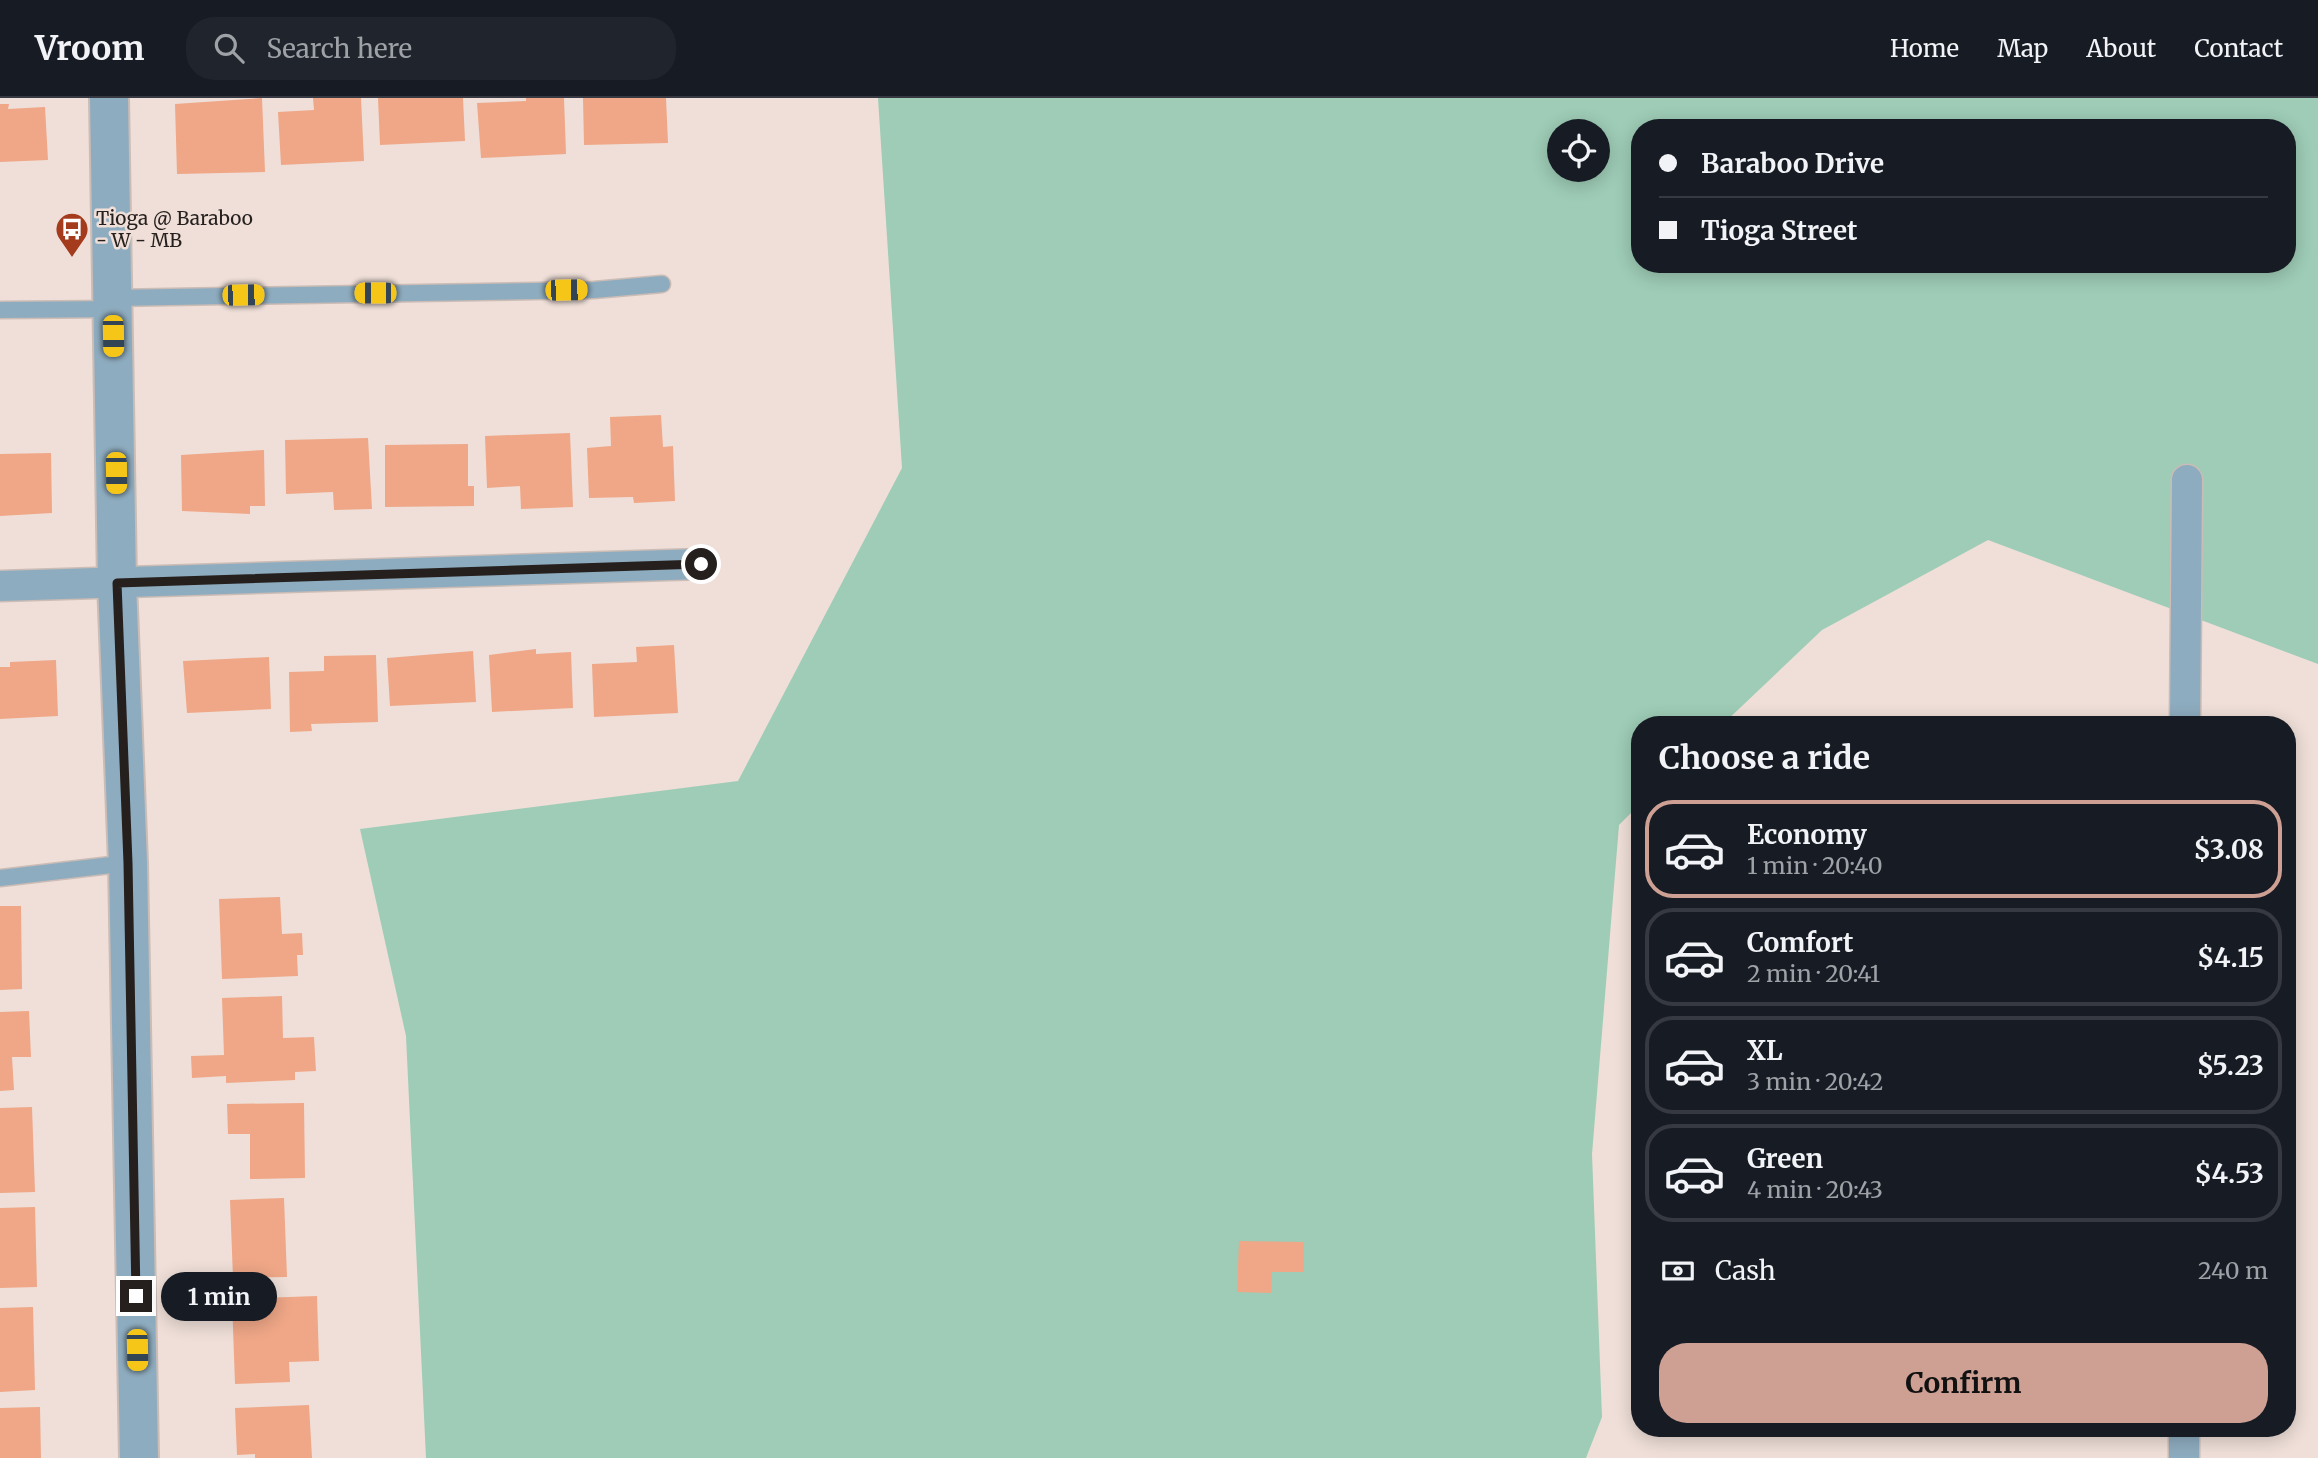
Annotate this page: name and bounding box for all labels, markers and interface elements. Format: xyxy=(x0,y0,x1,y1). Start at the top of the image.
search box xyxy=(186,17,676,80)
text: Vroom xyxy=(35,28,144,69)
icon: search xyxy=(210,29,248,67)
text: Search here xyxy=(266,32,412,65)
text: Home xyxy=(1890,33,1959,64)
text: Map xyxy=(1997,33,2048,64)
text: About xyxy=(2086,33,2156,64)
text: Contact xyxy=(2194,33,2283,64)
map controls xyxy=(1547,119,1610,182)
button: locate xyxy=(1547,119,1610,182)
text: Baraboo Drive xyxy=(1701,147,1884,180)
place label: Tioga @ Baraboo - W - MB xyxy=(96,206,253,252)
bus stop icon: Tioga @ Baraboo - W - MB xyxy=(53,210,91,259)
text: Tioga Street xyxy=(1701,214,1857,247)
car xyxy=(545,279,588,301)
car xyxy=(355,283,397,304)
car xyxy=(222,284,265,306)
car xyxy=(103,315,124,357)
car xyxy=(106,452,127,494)
route start xyxy=(685,548,717,580)
text: Choose a ride xyxy=(1659,738,1870,778)
icon: car xyxy=(1663,818,1726,881)
text: Economy xyxy=(1747,818,1867,851)
text: $3.08 xyxy=(2194,833,2264,866)
text: 1 min · 20:40 xyxy=(1747,851,1883,880)
icon: car xyxy=(1663,926,1726,989)
text: Comfort xyxy=(1747,926,1853,959)
text: $4.15 xyxy=(2197,941,2264,974)
text: 2 min · 20:41 xyxy=(1747,959,1880,988)
icon: car xyxy=(1663,1034,1726,1097)
text: XL xyxy=(1747,1034,1783,1067)
text: $5.23 xyxy=(2197,1049,2264,1082)
text: 3 min · 20:42 xyxy=(1747,1067,1883,1096)
icon: car xyxy=(1663,1142,1726,1205)
text: Green xyxy=(1747,1142,1823,1175)
text: $4.53 xyxy=(2195,1157,2264,1190)
text: 4 min · 20:43 xyxy=(1747,1175,1883,1204)
icon: cash xyxy=(1659,1252,1697,1290)
text: Cash xyxy=(1715,1254,1776,1287)
text: 240 m xyxy=(2198,1256,2268,1285)
callout: 1 min xyxy=(160,1272,276,1320)
route end xyxy=(120,1280,152,1312)
text: 1 min xyxy=(188,1282,250,1311)
car xyxy=(127,1329,148,1371)
button: Confirm xyxy=(1659,1343,2268,1423)

